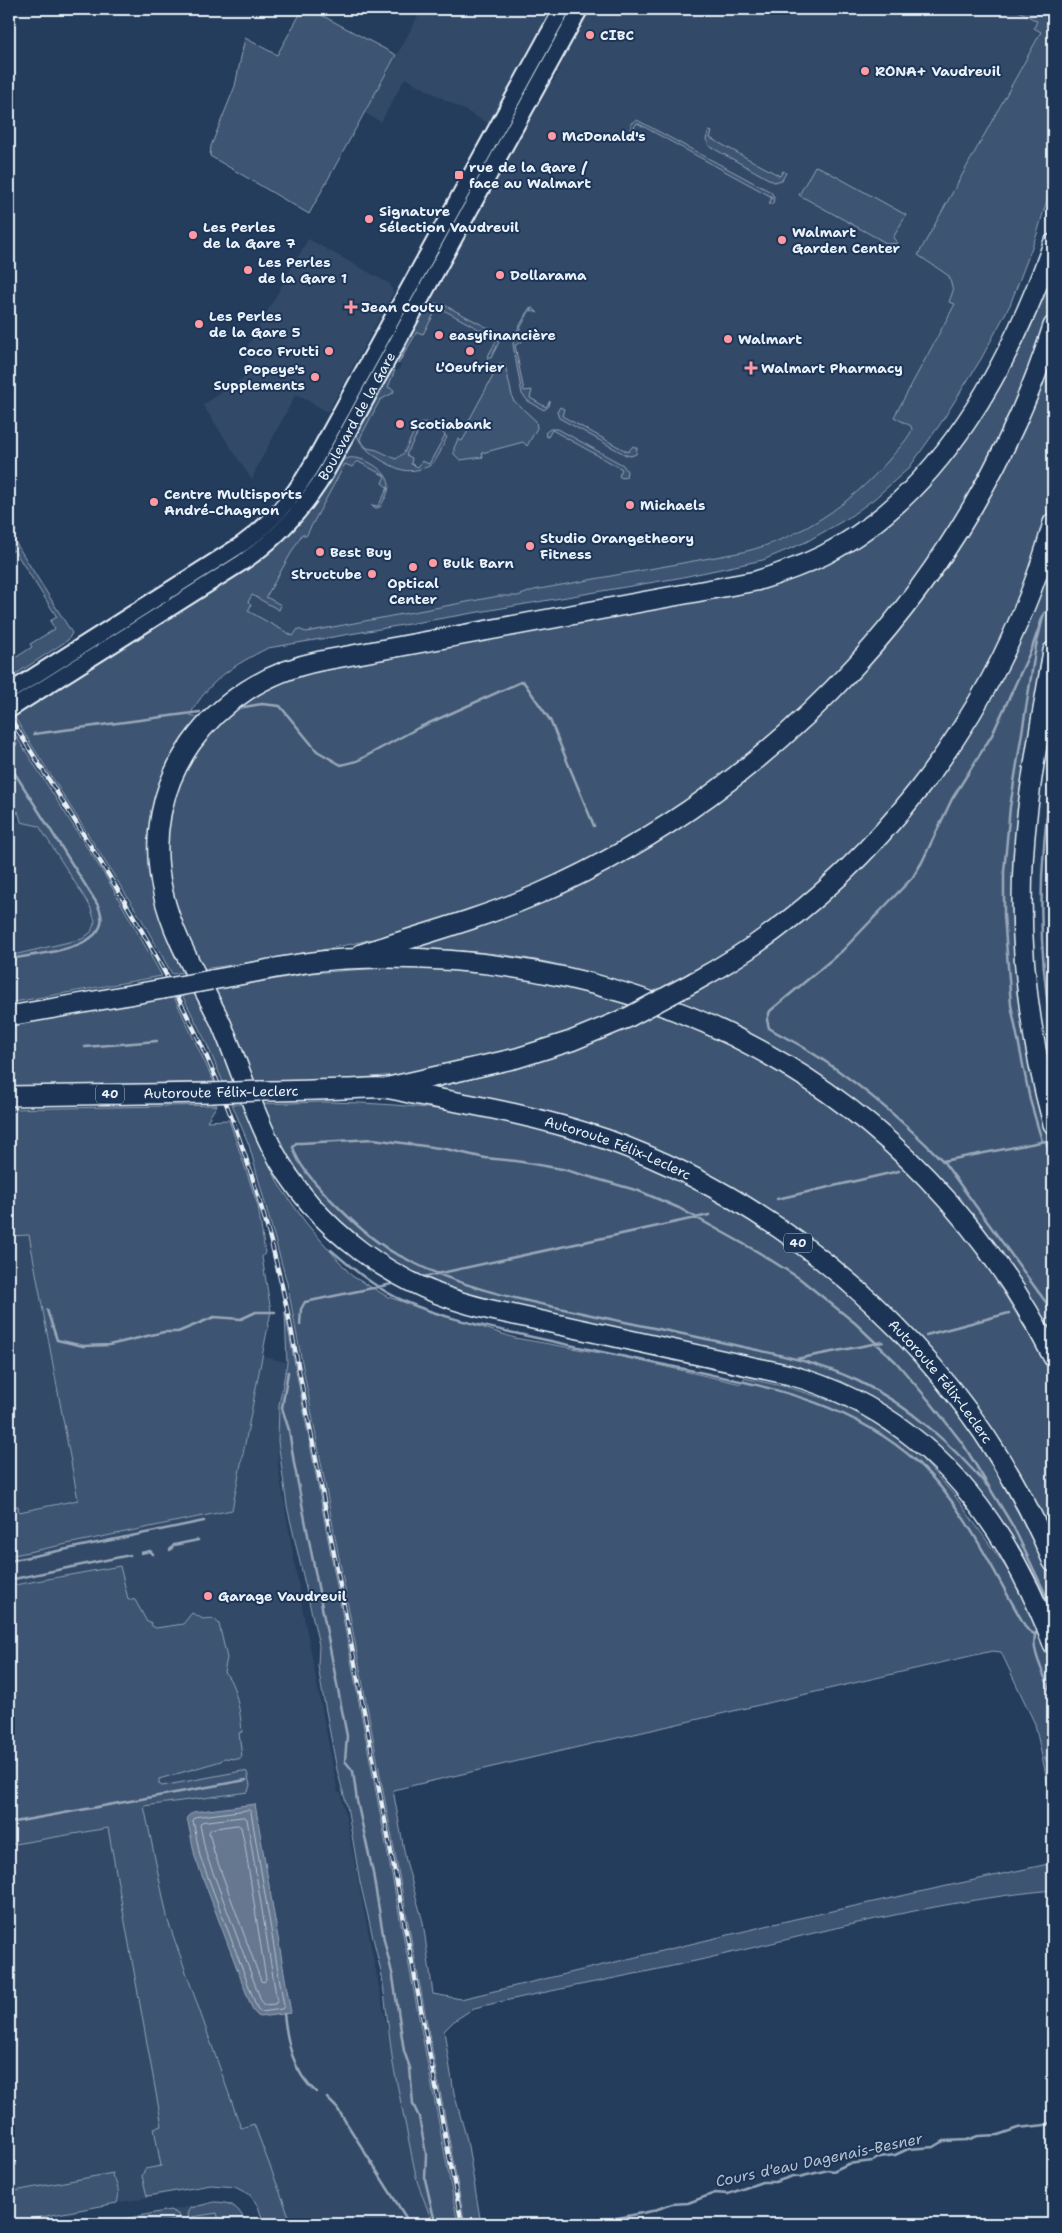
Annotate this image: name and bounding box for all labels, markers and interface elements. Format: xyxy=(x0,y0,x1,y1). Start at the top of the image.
place label: CIBC xyxy=(600,26,634,44)
marker: CIBC xyxy=(584,29,596,41)
place label: RONA+ Vaudreuil xyxy=(875,62,1001,80)
marker: RONA+ Vaudreuil xyxy=(859,65,871,77)
place label: McDonald's xyxy=(562,127,646,145)
marker: McDonald's xyxy=(546,130,558,142)
place label: rue de la Gare / face au Walmart xyxy=(469,158,591,192)
marker: rue de la Gare / face au Walmart xyxy=(453,169,465,181)
place label: Signature Sélection Vaudreuil xyxy=(379,202,519,236)
marker: Signature Sélection Vaudreuil xyxy=(363,213,375,225)
place label: Les Perles de la Gare 7 xyxy=(203,218,296,252)
place label: Walmart Garden Center xyxy=(792,223,901,257)
marker: Les Perles de la Gare 7 xyxy=(187,229,199,241)
marker: Walmart Garden Center xyxy=(776,234,788,246)
place label: Les Perles de la Gare 1 xyxy=(258,253,347,287)
marker: Les Perles de la Gare 1 xyxy=(242,264,254,276)
place label: Dollarama xyxy=(510,266,587,284)
marker: Dollarama xyxy=(494,269,506,281)
place label: Jean Coutu xyxy=(361,298,444,316)
marker: Jean Coutu xyxy=(345,301,357,313)
place label: Les Perles de la Gare 5 xyxy=(209,307,301,341)
marker: Les Perles de la Gare 5 xyxy=(193,318,205,330)
place label: easyfinancière xyxy=(449,326,556,344)
marker: easyfinancière xyxy=(433,329,445,341)
place label: Walmart xyxy=(738,330,802,348)
marker: Walmart xyxy=(722,333,734,345)
place label: Coco Frutti xyxy=(238,342,319,360)
marker: Coco Frutti xyxy=(323,345,335,357)
marker: L'Oeufrier xyxy=(464,345,476,357)
street label: Boulevard de la Gare xyxy=(314,349,399,484)
place label: L'Oeufrier xyxy=(435,358,505,376)
place label: Walmart Pharmacy xyxy=(761,359,903,377)
place label: Popeye's Supplements xyxy=(214,360,305,394)
marker: Walmart Pharmacy xyxy=(745,362,757,374)
marker: Popeye's Supplements xyxy=(309,371,321,383)
place label: Scotiabank xyxy=(410,415,492,433)
marker: Scotiabank xyxy=(394,418,406,430)
place label: Centre Multisports André-Chagnon xyxy=(164,485,302,519)
marker: Centre Multisports André-Chagnon xyxy=(148,496,160,508)
place label: Michaels xyxy=(640,496,705,514)
marker: Michaels xyxy=(624,499,636,511)
place label: Studio Orangetheory Fitness xyxy=(540,529,694,563)
marker: Studio Orangetheory Fitness xyxy=(524,540,536,552)
place label: Best Buy xyxy=(330,543,392,561)
marker: Best Buy xyxy=(314,546,326,558)
place label: Bulk Barn xyxy=(443,554,514,572)
marker: Bulk Barn xyxy=(427,557,439,569)
marker: Optical Center xyxy=(407,561,419,573)
place label: Structube xyxy=(291,565,362,583)
marker: Structube xyxy=(366,568,378,580)
place label: Optical Center xyxy=(387,574,439,608)
street label: Autoroute Félix-Leclerc xyxy=(143,1082,299,1102)
road number: 40 xyxy=(96,1084,124,1104)
street label: Autoroute Félix-Leclerc xyxy=(543,1112,694,1184)
road number: 40 xyxy=(784,1234,812,1252)
street label: Autoroute Félix-Leclerc xyxy=(885,1315,997,1447)
place label: Garage Vaudreuil xyxy=(218,1587,347,1605)
marker: Garage Vaudreuil xyxy=(202,1590,214,1602)
water label: Cours d'eau Dagenais-Besner xyxy=(714,2128,925,2192)

